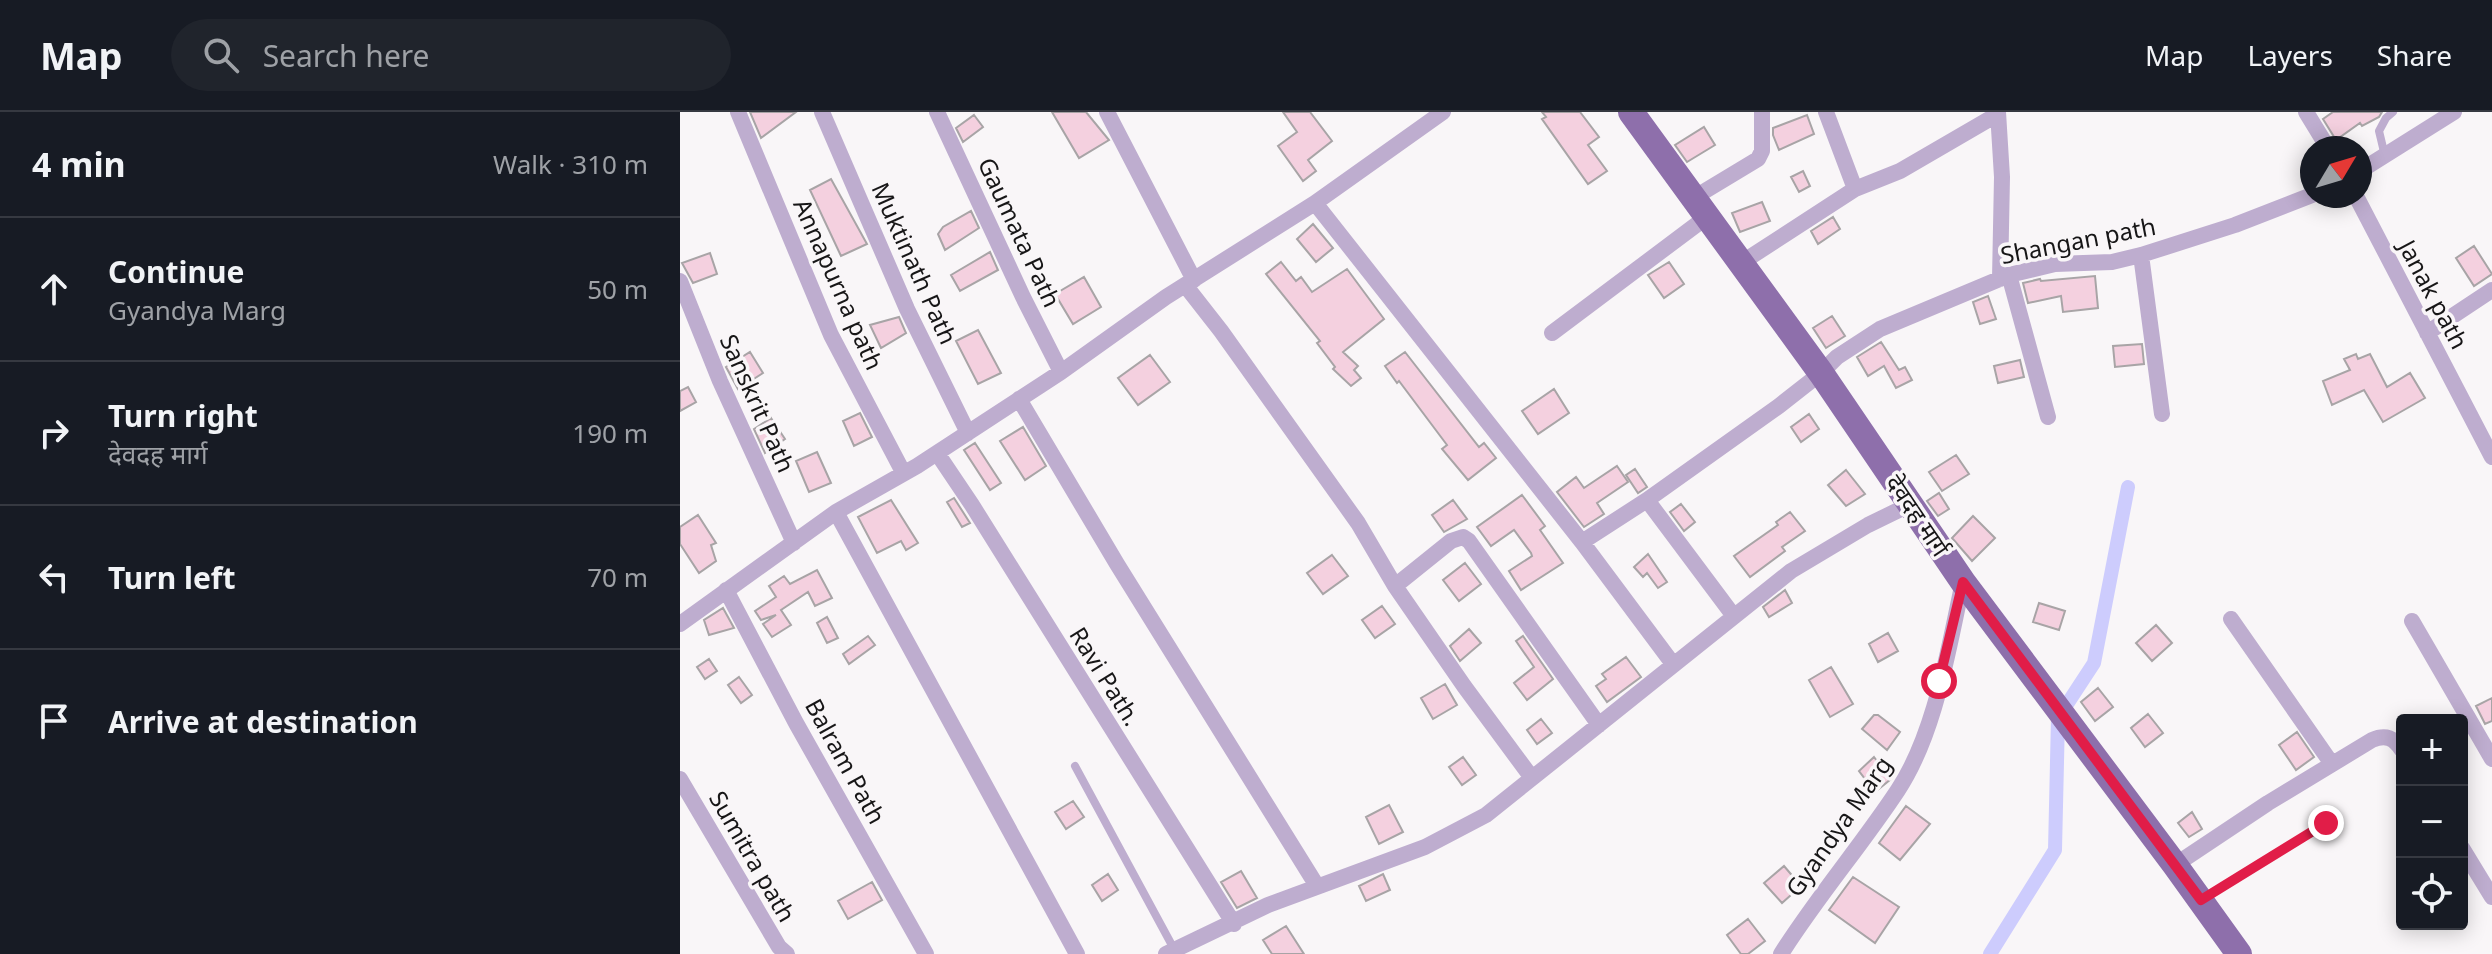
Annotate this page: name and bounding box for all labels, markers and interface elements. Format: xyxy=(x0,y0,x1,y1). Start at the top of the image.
search box xyxy=(171,19,731,91)
text: Map xyxy=(40,29,123,81)
icon: search xyxy=(199,33,243,77)
text: Search here xyxy=(263,35,430,76)
text: Map xyxy=(2145,36,2203,74)
text: Layers xyxy=(2247,36,2333,74)
text: Share xyxy=(2377,36,2452,74)
north arrow xyxy=(2300,136,2372,208)
text: 4 min xyxy=(32,141,126,187)
text: Walk · 310 m xyxy=(493,146,648,182)
street label: Gaumata Path xyxy=(971,152,1069,312)
street label: Muktinath Path xyxy=(865,177,965,349)
street label: Annapurna path xyxy=(786,193,892,375)
street label: Shangan path xyxy=(1998,209,2158,271)
street label: Janak path xyxy=(2391,232,2477,354)
text: Continue xyxy=(108,251,244,292)
icon: ahead xyxy=(32,267,76,311)
text: 50 m xyxy=(587,271,648,307)
text: Gyandya Marg xyxy=(108,292,286,328)
street label: Sanskrit Path xyxy=(713,329,803,477)
text: Turn right xyxy=(108,395,258,436)
icon: right xyxy=(32,411,76,455)
text: 190 m xyxy=(572,415,648,451)
text: देवदह मार्ग xyxy=(108,436,208,472)
street label: देवदह मार्ग xyxy=(1879,468,1958,563)
icon: left xyxy=(32,555,76,599)
text: Turn left xyxy=(108,557,236,598)
text: 70 m xyxy=(587,559,648,595)
street label: Ravi Path. xyxy=(1063,620,1149,732)
route start xyxy=(1921,663,1957,699)
street label: Balram Path xyxy=(798,693,894,829)
icon: arrive xyxy=(32,699,76,743)
text: Arrive at destination xyxy=(108,701,418,742)
map controls xyxy=(2396,714,2468,930)
button: + xyxy=(2396,714,2468,786)
street label: Gyandya Marg xyxy=(1777,749,1899,903)
street label: Sumitra path xyxy=(702,784,804,928)
button: − xyxy=(2396,786,2468,858)
route end xyxy=(2308,805,2344,841)
button: locate xyxy=(2396,858,2468,930)

